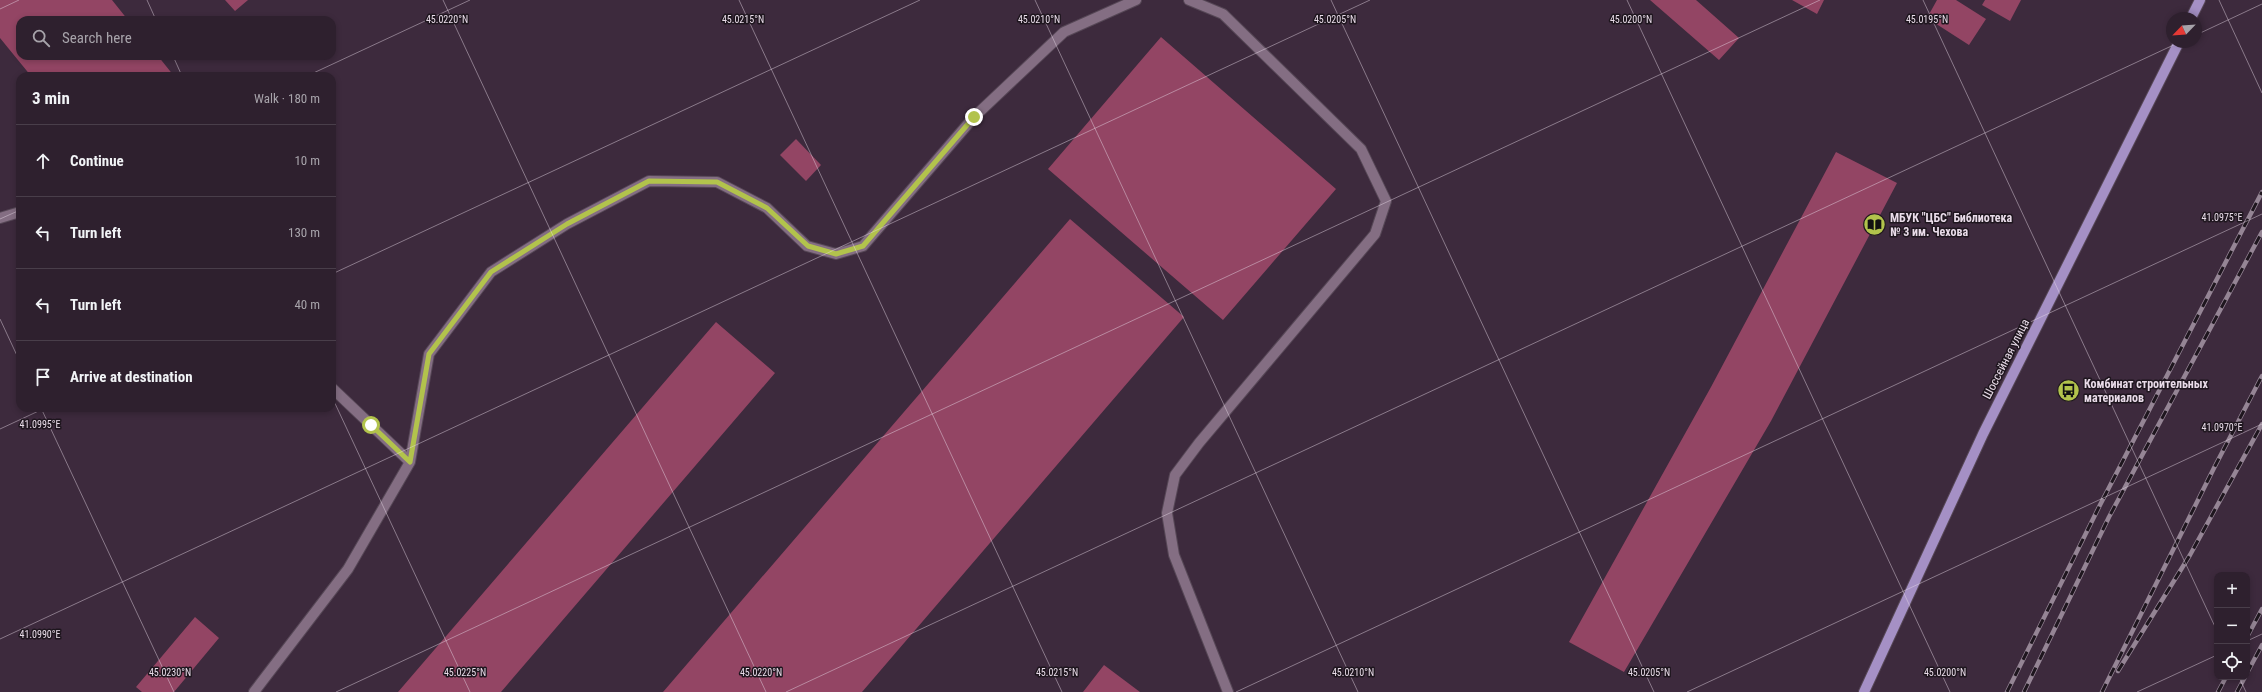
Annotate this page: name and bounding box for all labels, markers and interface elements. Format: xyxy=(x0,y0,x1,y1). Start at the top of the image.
north arrow xyxy=(2166,12,2202,48)
text: 45.0220°N xyxy=(426,14,468,25)
text: 45.0215°N xyxy=(722,14,764,25)
text: 45.0210°N xyxy=(1018,14,1060,25)
text: 45.0205°N xyxy=(1314,14,1356,25)
text: 45.0200°N xyxy=(1610,14,1652,25)
text: 45.0195°N xyxy=(1906,14,1948,25)
search box xyxy=(16,16,336,60)
icon: search xyxy=(30,27,52,49)
text: Search here xyxy=(62,29,132,47)
text: 3 min xyxy=(32,88,70,108)
text: Walk · 180 m xyxy=(254,91,320,106)
route end xyxy=(965,108,983,126)
icon: ahead xyxy=(32,150,54,172)
text: Continue xyxy=(70,152,124,170)
text: 10 m xyxy=(294,153,320,168)
place label: МБУК "ЦБС" Библиотека № 3 им. Чехова xyxy=(1890,211,2013,239)
library icon: МБУК "ЦБС" Библиотека № 3 им. Чехова xyxy=(1861,212,1887,238)
text: 41.0975°E xyxy=(2202,212,2243,223)
icon: left xyxy=(32,222,54,244)
text: Turn left xyxy=(70,224,121,242)
text: 130 m xyxy=(288,225,320,240)
icon: left xyxy=(32,294,54,316)
text: Turn left xyxy=(70,296,121,314)
text: 40 m xyxy=(294,297,320,312)
street label: Шоссейная улица xyxy=(1980,316,2032,401)
icon: arrive xyxy=(32,366,54,388)
text: Arrive at destination xyxy=(70,368,193,386)
place label: Комбинат строительных материалов xyxy=(2084,377,2209,405)
bus stop icon: Комбинат строительных материалов xyxy=(2055,378,2081,404)
route start xyxy=(362,416,380,434)
text: 41.0995°E xyxy=(20,419,61,430)
text: 41.0970°E xyxy=(2202,422,2243,433)
map controls xyxy=(2214,572,2250,680)
button: + xyxy=(2214,572,2250,608)
button: − xyxy=(2214,608,2250,644)
text: 41.0990°E xyxy=(20,629,61,640)
button: locate xyxy=(2214,644,2250,680)
text: 45.0230°N xyxy=(149,667,191,678)
text: 45.0225°N xyxy=(444,667,486,678)
text: 45.0220°N xyxy=(740,667,782,678)
text: 45.0215°N xyxy=(1036,667,1078,678)
text: 45.0210°N xyxy=(1332,667,1374,678)
text: 45.0205°N xyxy=(1628,667,1670,678)
text: 45.0200°N xyxy=(1924,667,1966,678)

